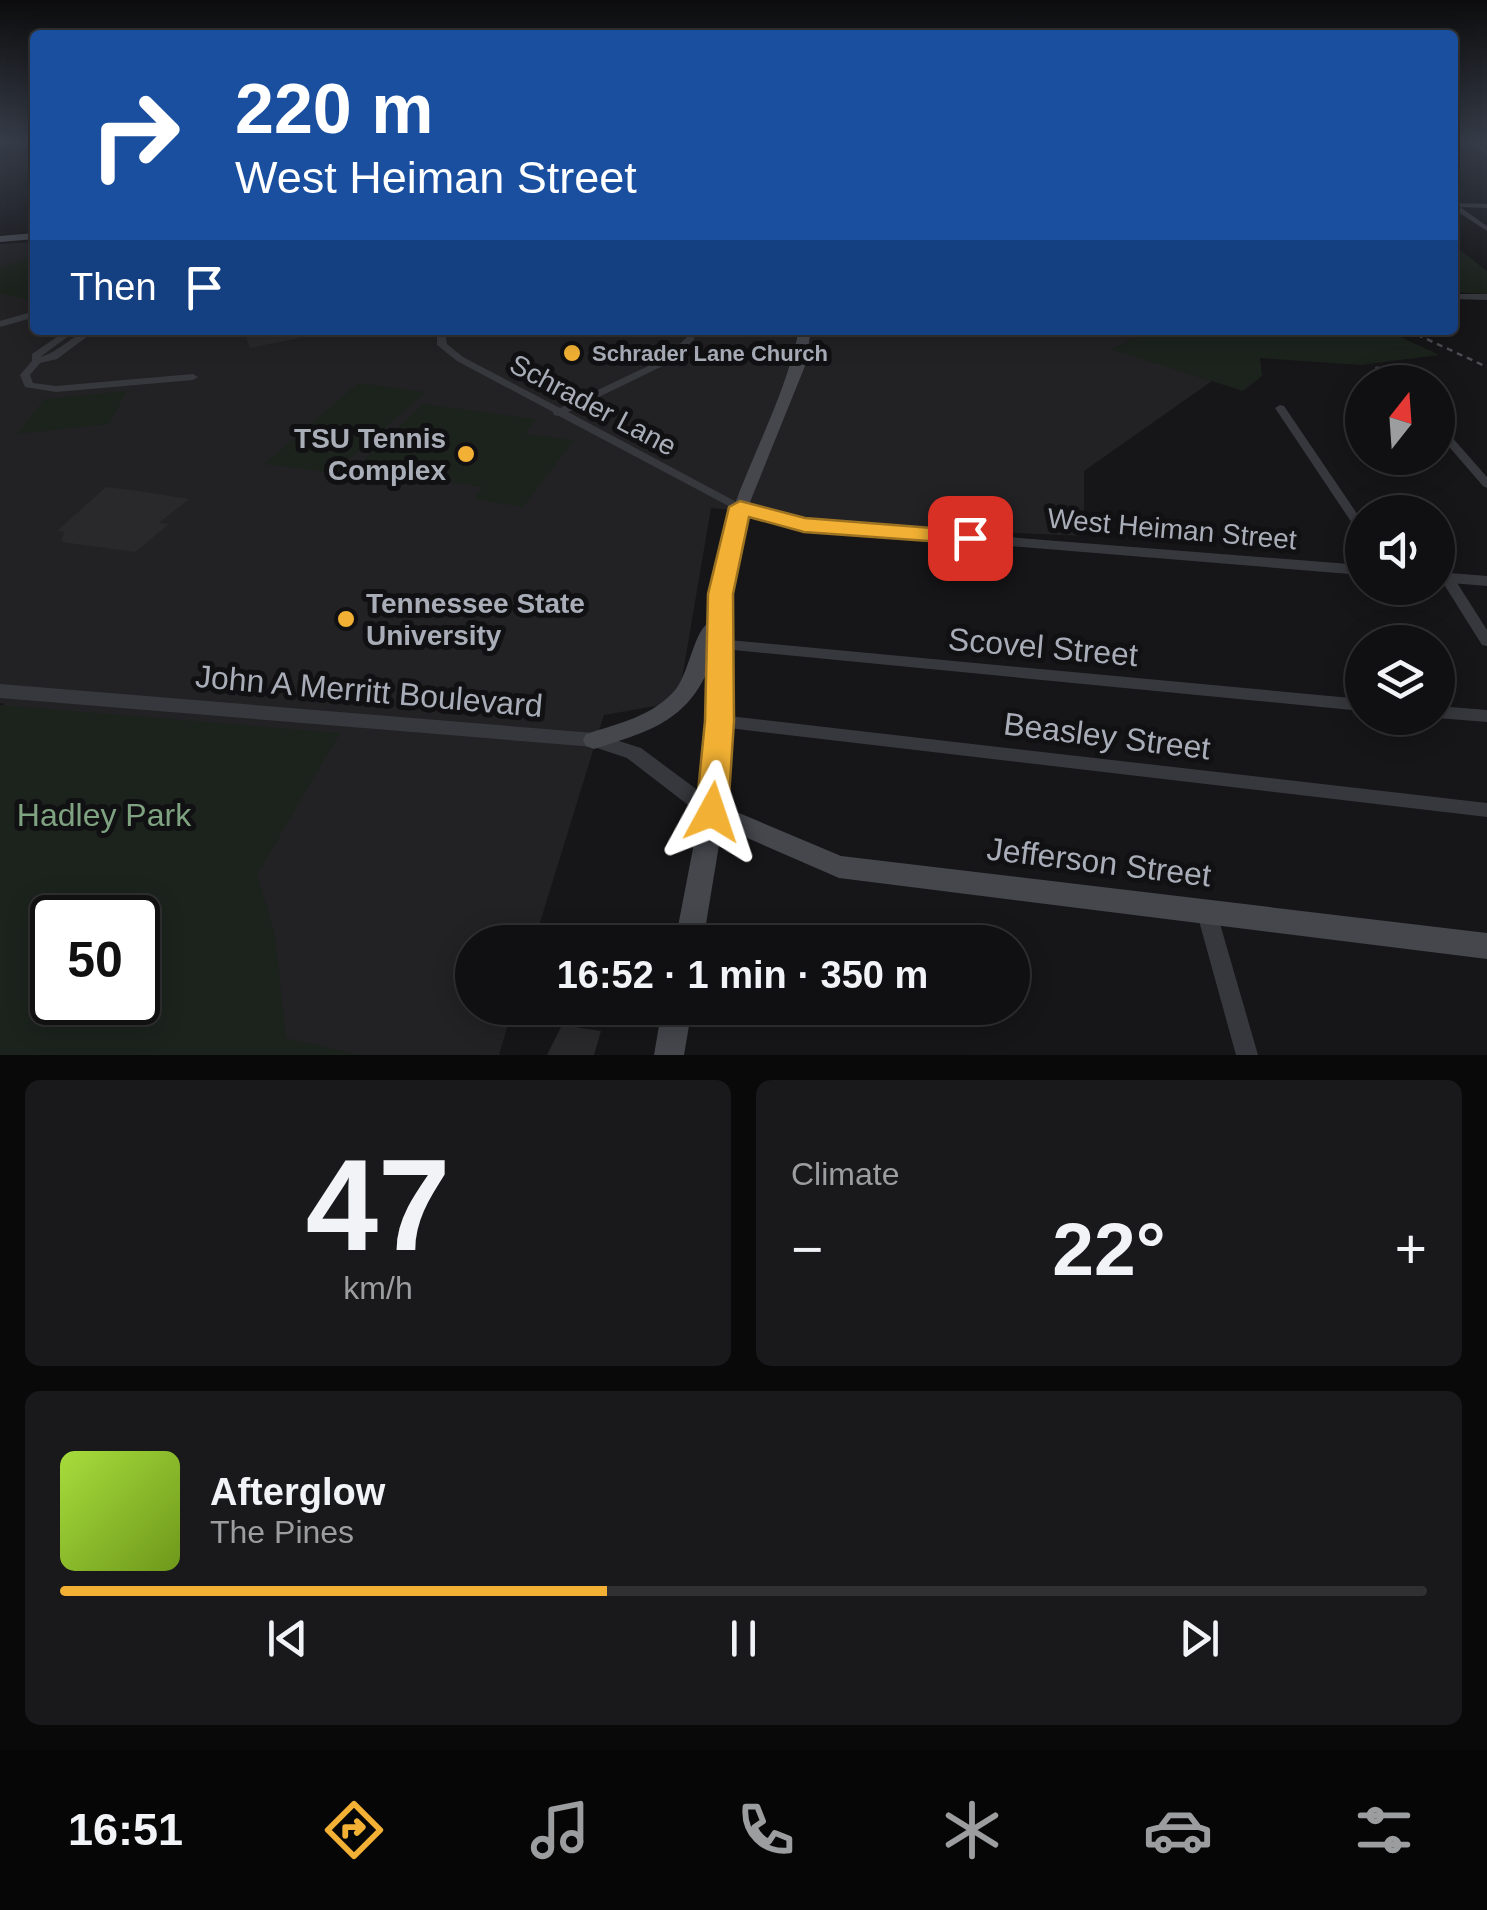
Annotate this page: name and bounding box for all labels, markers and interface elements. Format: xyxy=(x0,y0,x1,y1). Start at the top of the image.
icon: right xyxy=(70,70,200,200)
text: 220 m xyxy=(235,70,433,148)
text: West Heiman Street xyxy=(235,152,637,203)
icon: arrive xyxy=(177,260,232,315)
text: Then xyxy=(70,266,157,308)
place label: Schrader Lane Church xyxy=(592,341,828,366)
marker: Schrader Lane Church xyxy=(561,342,583,364)
street label: Schrader Lane xyxy=(505,348,681,462)
north arrow xyxy=(1345,365,1455,475)
map controls xyxy=(1345,365,1455,735)
place label: TSU Tennis Complex xyxy=(294,423,446,486)
marker: TSU Tennis Complex xyxy=(455,443,477,465)
button: sound xyxy=(1345,495,1455,605)
pin xyxy=(928,496,1013,581)
street label: West Heiman Street xyxy=(1046,503,1298,555)
icon: arrive xyxy=(943,511,998,566)
place label: Tennessee State University xyxy=(366,588,585,651)
marker: Tennessee State University xyxy=(335,608,357,630)
street label: Scovel Street xyxy=(947,621,1139,673)
button: layers xyxy=(1345,625,1455,735)
street label: John A Merritt Boulevard xyxy=(194,658,544,724)
street label: Beasley Street xyxy=(1002,705,1213,767)
position arrow xyxy=(660,760,764,864)
park label: Hadley Park xyxy=(17,797,192,833)
street label: Jefferson Street xyxy=(985,830,1213,894)
speed limit sign: 50 xyxy=(30,895,160,1025)
text: 16:52 · 1 min · 350 m xyxy=(557,954,928,996)
text: 47 xyxy=(306,1132,450,1278)
text: Climate xyxy=(791,1156,899,1192)
text: 22° xyxy=(1052,1207,1166,1291)
text: − xyxy=(791,1218,823,1280)
text: + xyxy=(1395,1218,1427,1280)
text: km/h xyxy=(343,1270,413,1306)
text: Afterglow xyxy=(210,1471,385,1513)
text: The Pines xyxy=(210,1514,354,1550)
icon: previous xyxy=(260,1611,315,1666)
icon: pause xyxy=(716,1611,771,1666)
icon: next xyxy=(1172,1611,1227,1666)
icon: directions xyxy=(319,1795,389,1865)
icon: music xyxy=(525,1795,595,1865)
icon: phone xyxy=(731,1795,801,1865)
icon: climate xyxy=(937,1795,1007,1865)
icon: car xyxy=(1143,1795,1213,1865)
icon: filters xyxy=(1349,1795,1419,1865)
text: 16:51 xyxy=(68,1804,183,1855)

